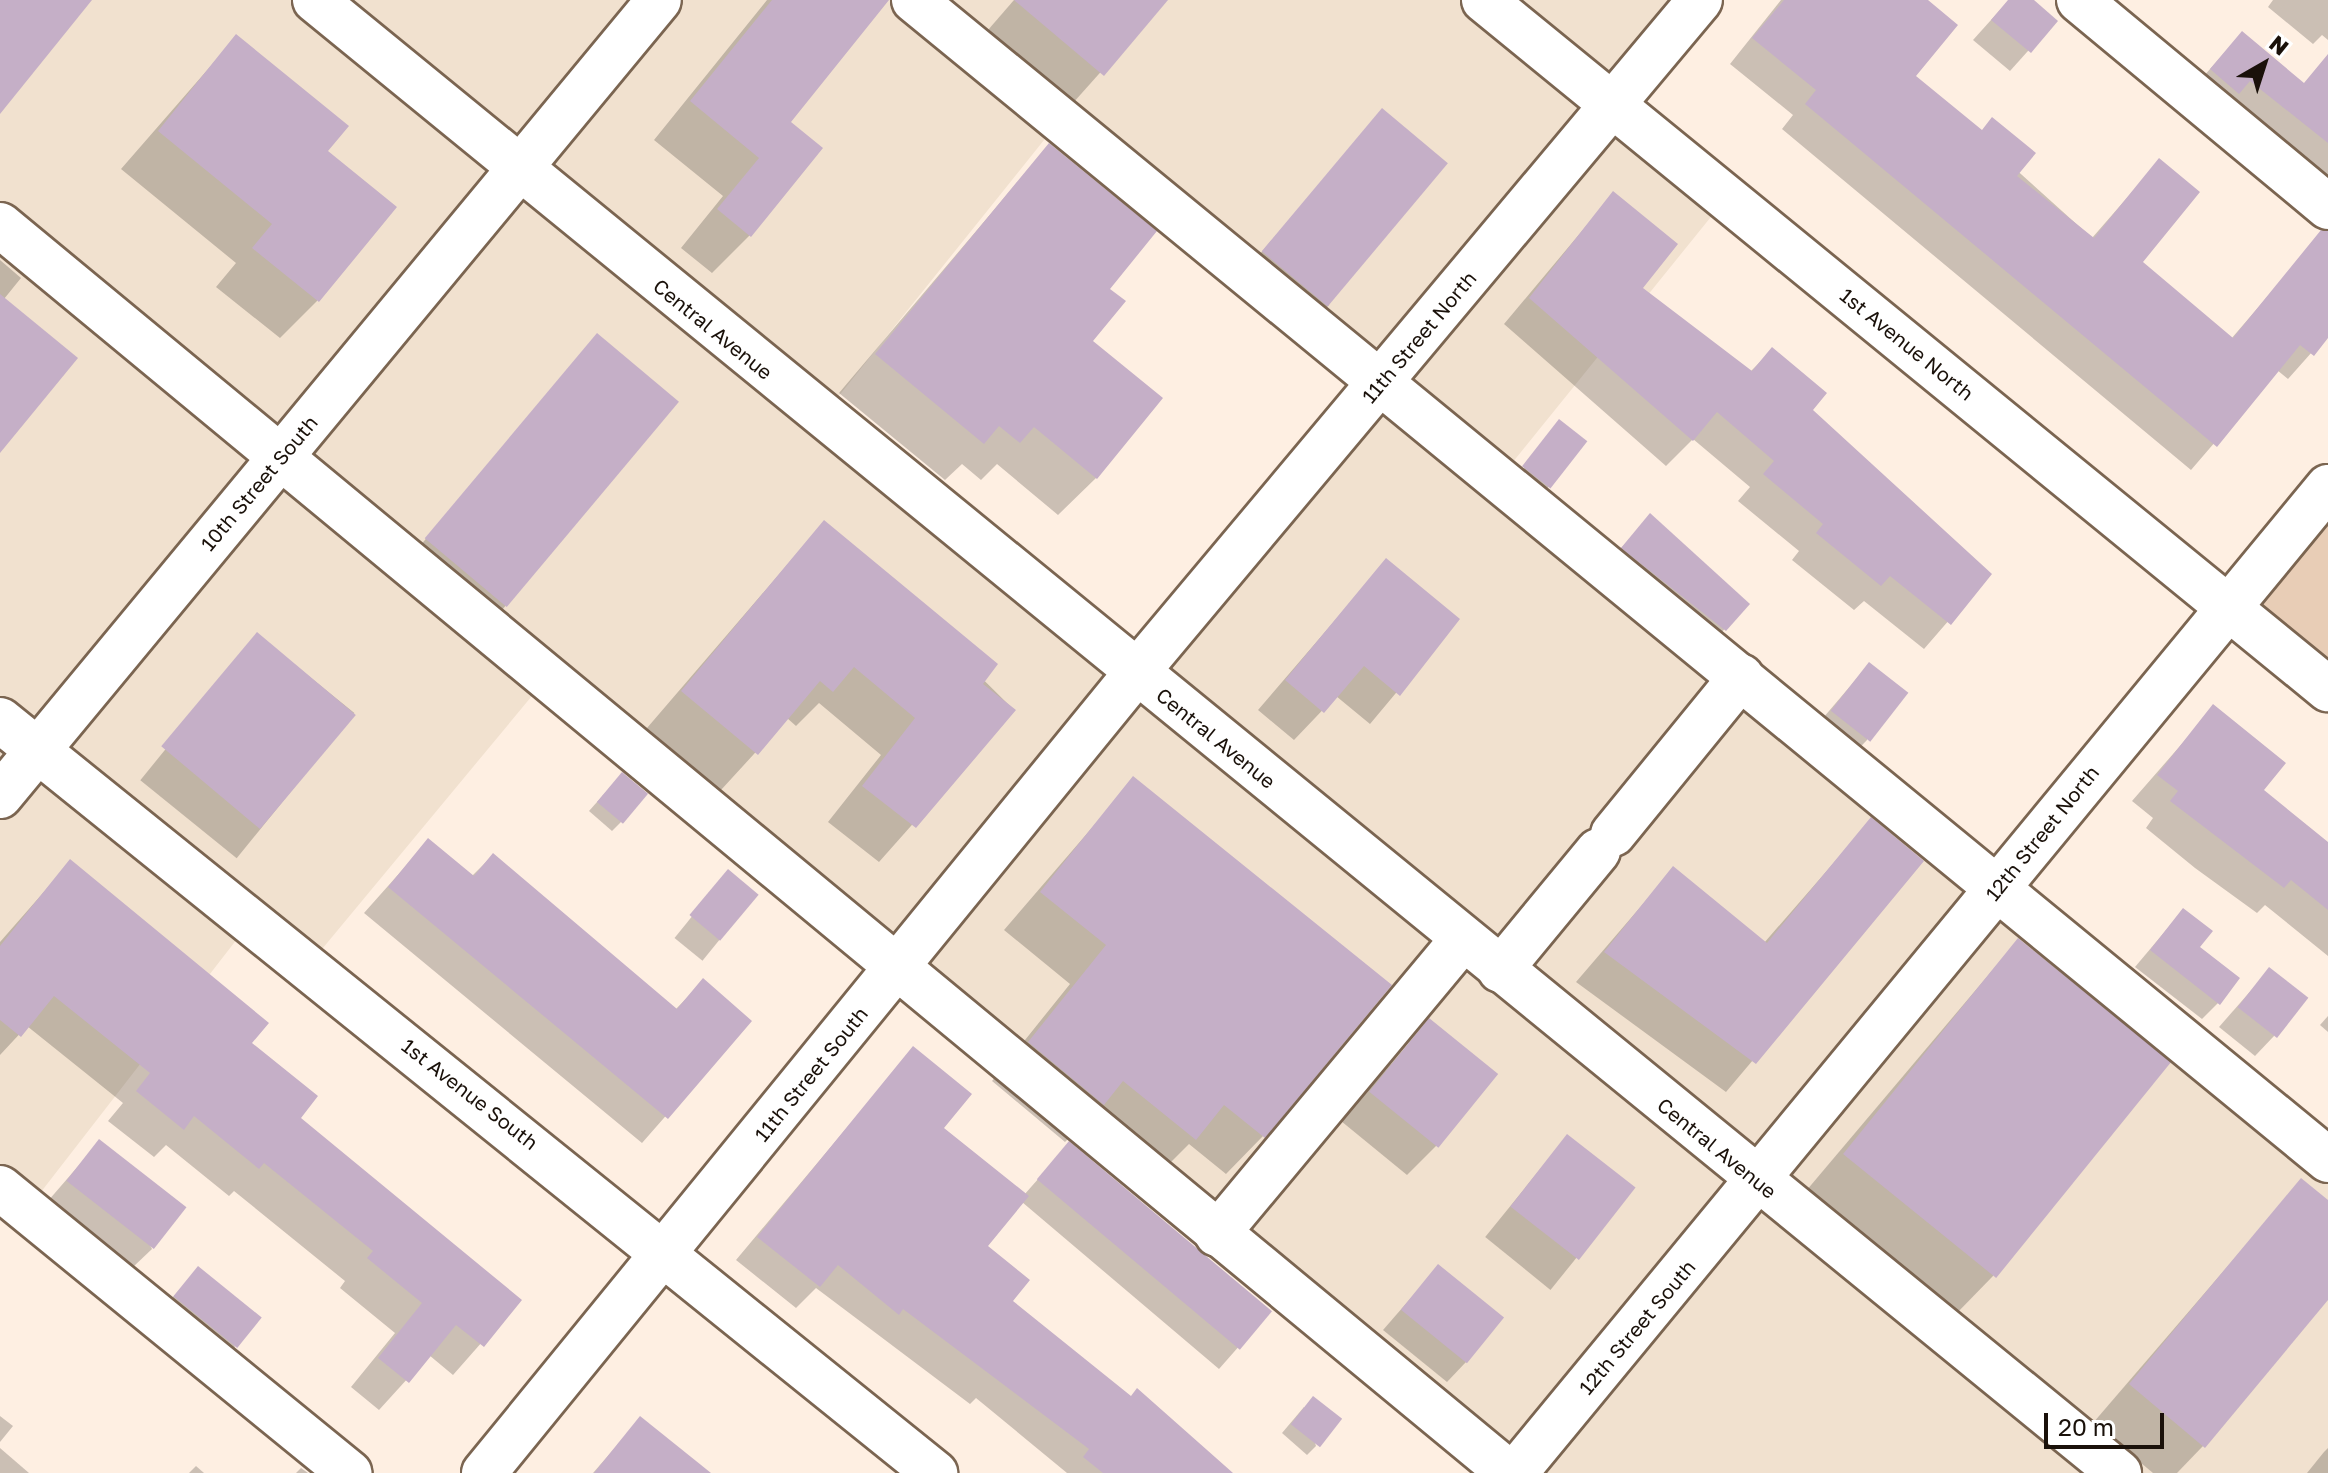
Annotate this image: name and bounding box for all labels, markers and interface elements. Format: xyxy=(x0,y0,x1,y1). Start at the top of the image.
north arrow xyxy=(2224,24,2304,104)
text: N xyxy=(2264,29,2294,61)
street label: 11th Street North xyxy=(1357,266,1481,408)
street label: Central Avenue xyxy=(649,274,777,384)
street label: 1st Avenue North xyxy=(1835,283,1979,405)
street label: 10th Street South xyxy=(196,411,322,555)
street label: Central Avenue xyxy=(1152,683,1280,793)
street label: 12th Street North xyxy=(1980,761,2104,905)
street label: 11th Street South xyxy=(749,1002,873,1146)
street label: 1st Avenue South xyxy=(397,1033,543,1155)
street label: Central Avenue xyxy=(1653,1093,1781,1203)
street label: 12th Street South xyxy=(1574,1255,1700,1399)
scale bar xyxy=(2048,1397,2168,1447)
text: 20 m xyxy=(2058,1412,2114,1441)

